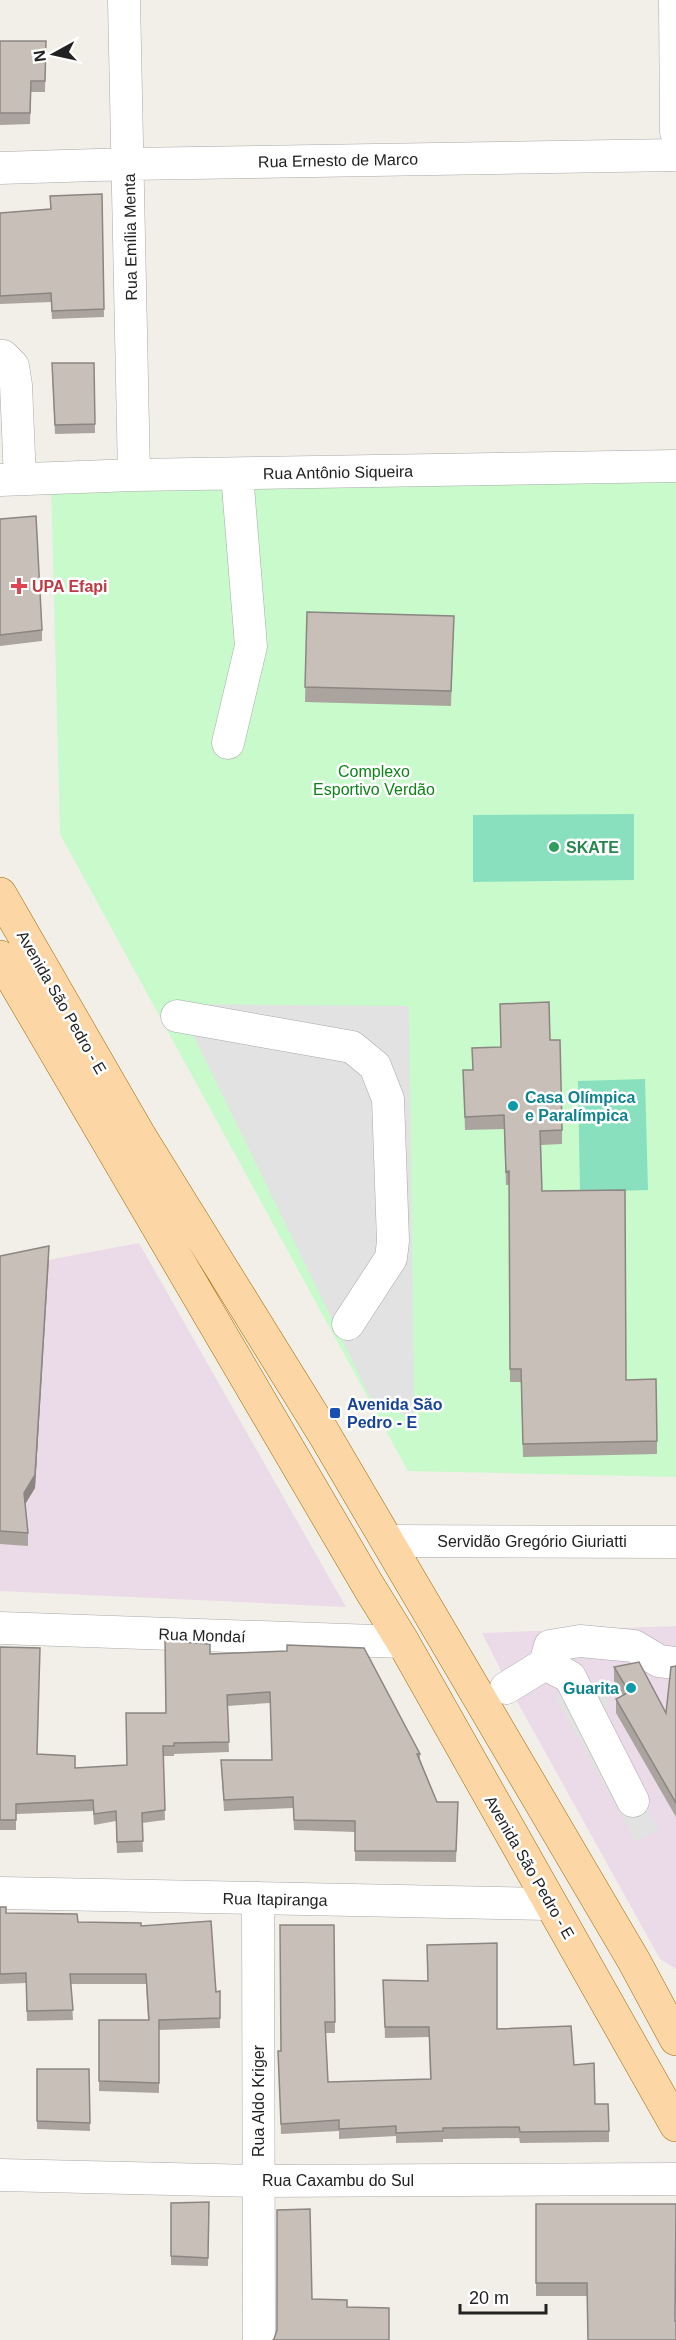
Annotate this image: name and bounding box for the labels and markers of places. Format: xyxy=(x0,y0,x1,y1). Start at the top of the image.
marker: UPA Efapi xyxy=(10,577,28,595)
place label: UPA Efapi xyxy=(32,578,108,595)
place label: SKATE xyxy=(566,839,619,856)
marker: SKATE xyxy=(547,840,561,854)
place label: Casa Olímpica e Paralímpica xyxy=(525,1089,635,1124)
marker: Casa Olímpica e Paralímpica xyxy=(506,1099,520,1113)
place label: Avenida São Pedro - E xyxy=(347,1396,443,1431)
marker: Avenida São Pedro - E xyxy=(328,1406,342,1420)
place label: Guarita xyxy=(563,1680,619,1697)
marker: Guarita xyxy=(624,1681,638,1695)

